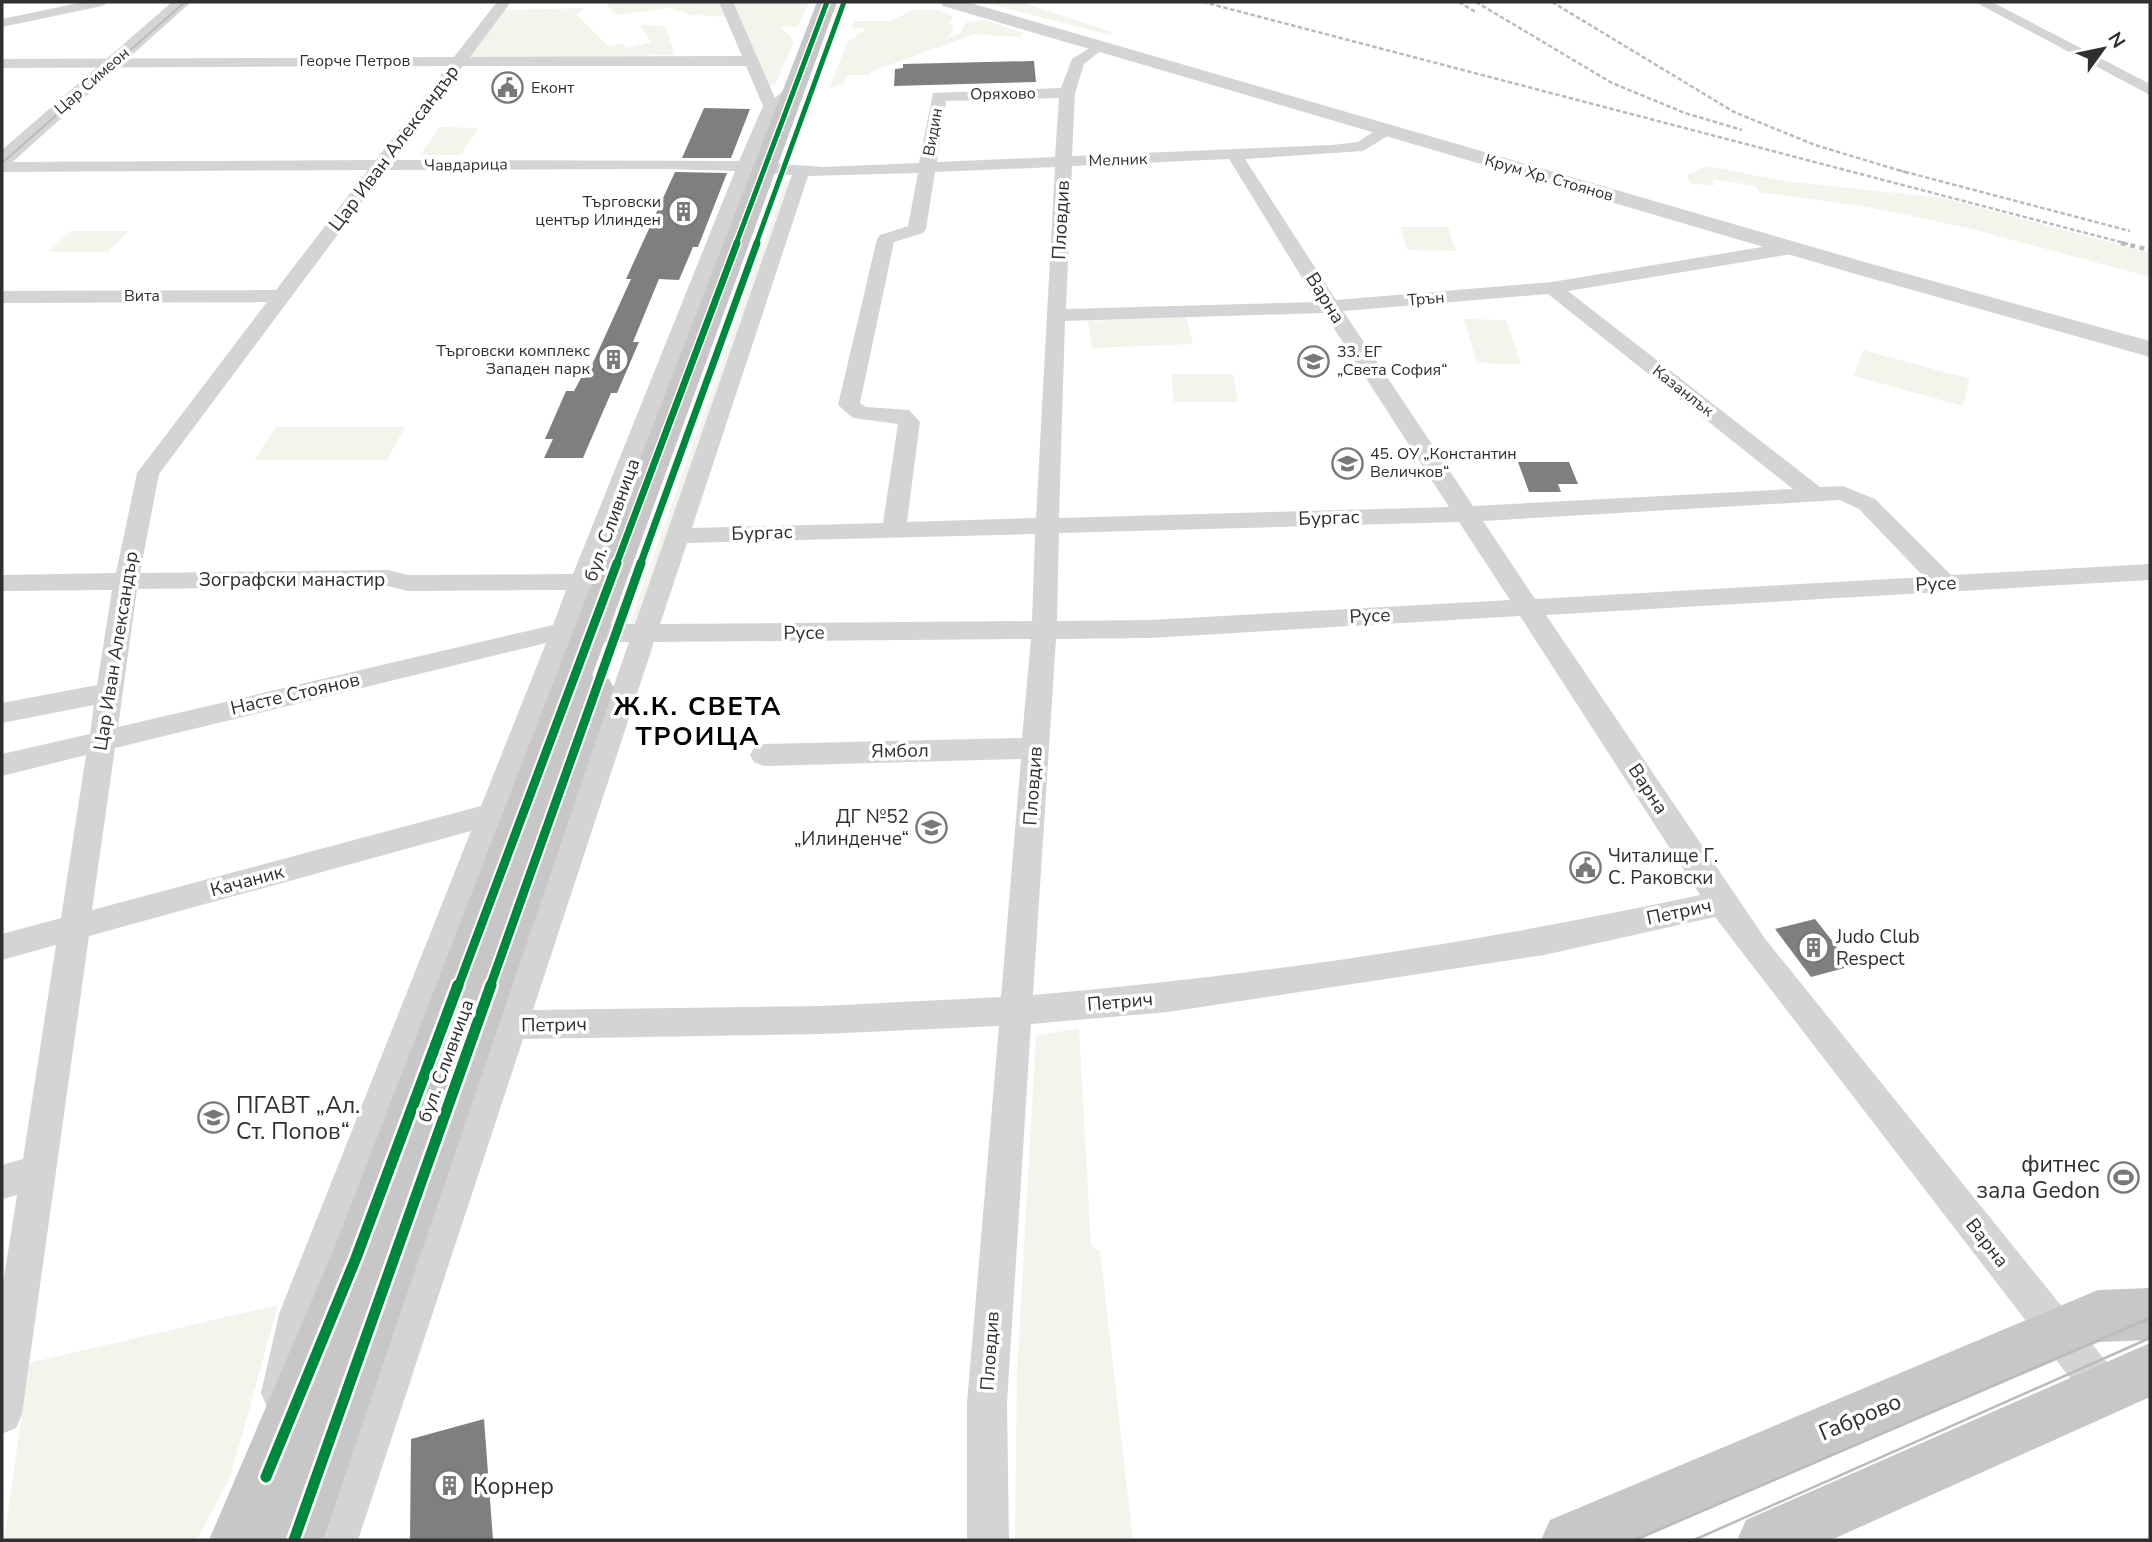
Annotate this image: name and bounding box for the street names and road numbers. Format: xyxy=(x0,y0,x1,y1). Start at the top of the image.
street label: Цар Симеон xyxy=(50,42,134,120)
street label: Георче Петров xyxy=(300,50,411,72)
street label: Цар Иван Александър xyxy=(323,60,465,236)
street label: Оряхово xyxy=(970,82,1036,106)
street label: Видин xyxy=(918,106,948,158)
street label: Мелник xyxy=(1088,148,1148,172)
street label: Крум Хр. Стоянов xyxy=(1482,149,1616,207)
street label: Чавдарица xyxy=(424,153,508,177)
street label: Пловдив xyxy=(1046,180,1076,260)
street label: Варна xyxy=(1299,267,1351,329)
street label: Вита xyxy=(124,285,160,307)
street label: Трън xyxy=(1407,286,1445,312)
street label: Казанлък xyxy=(1648,360,1719,422)
street label: бул. Сливница xyxy=(578,455,646,585)
street label: Бургас xyxy=(1298,504,1360,532)
street label: Бургас xyxy=(731,519,793,547)
street label: Цар Иван Александър xyxy=(87,549,145,753)
street label: Зографски манастир xyxy=(199,567,385,593)
street label: Русе xyxy=(1915,570,1957,598)
street label: Русе xyxy=(1349,602,1391,630)
street label: Русе xyxy=(783,620,825,646)
street label: Насте Стоянов xyxy=(228,667,362,721)
street label: Ямбол xyxy=(871,738,929,764)
street label: Пловдив xyxy=(1017,746,1049,826)
street label: Варна xyxy=(1622,759,1674,819)
street label: Качаник xyxy=(207,859,287,903)
street label: Петрич xyxy=(1644,892,1714,932)
street label: Петрич xyxy=(1086,986,1154,1018)
street label: бул. Сливница xyxy=(412,996,480,1126)
street label: Петрич xyxy=(521,1011,587,1039)
street label: Варна xyxy=(1960,1213,2014,1273)
street label: Пловдив xyxy=(974,1311,1006,1391)
street label: Габрово xyxy=(1814,1386,1906,1448)

